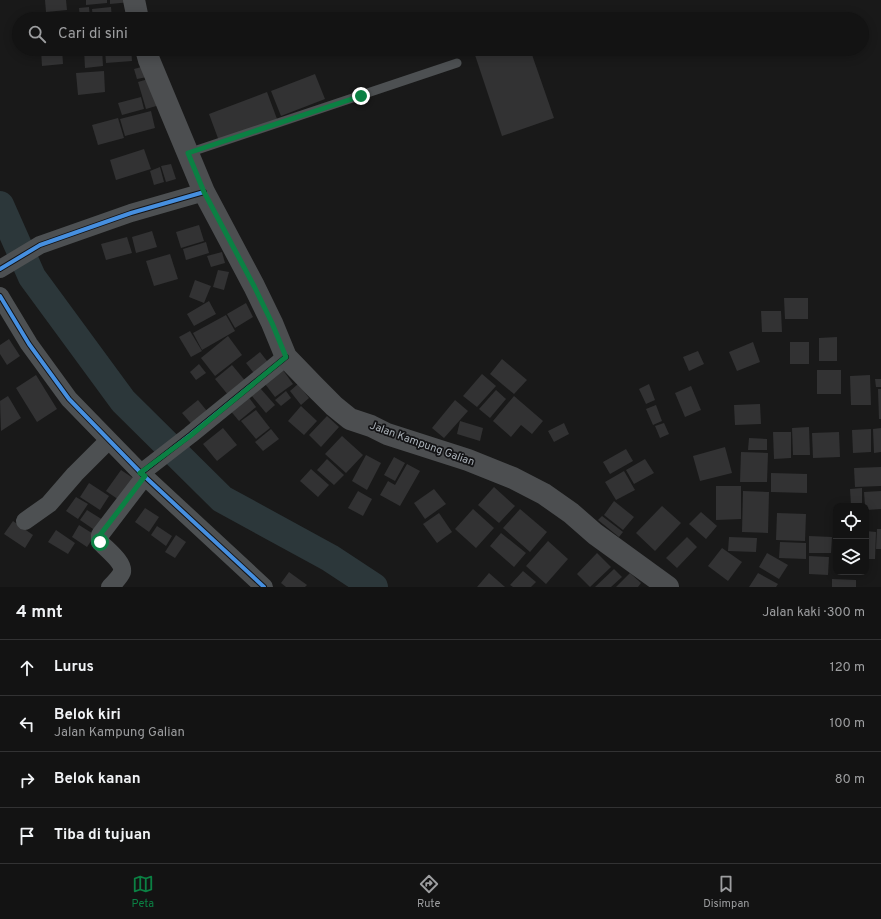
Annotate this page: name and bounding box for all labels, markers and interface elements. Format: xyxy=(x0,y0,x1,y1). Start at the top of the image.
search box xyxy=(12,12,869,56)
icon: search xyxy=(26,23,48,45)
text: Cari di sini xyxy=(58,25,128,44)
route end xyxy=(352,87,370,105)
street label: Jalan Kampung Galian xyxy=(368,419,476,469)
map controls xyxy=(833,503,869,575)
button: locate xyxy=(833,503,869,539)
route start xyxy=(91,533,109,551)
button: layers xyxy=(833,539,869,575)
text: 4 mnt xyxy=(16,602,63,624)
text: Jalan kaki · 300 m xyxy=(762,605,865,621)
icon: ahead xyxy=(16,657,38,679)
text: Lurus xyxy=(54,658,94,677)
text: 120 m xyxy=(830,660,865,676)
text: Belok kiri xyxy=(54,706,121,725)
icon: left xyxy=(16,713,38,735)
text: 100 m xyxy=(829,716,865,732)
text: Jalan Kampung Galian xyxy=(54,725,185,741)
icon: right xyxy=(16,769,38,791)
text: Belok kanan xyxy=(54,770,141,789)
text: 80 m xyxy=(835,772,865,788)
icon: arrive xyxy=(16,825,38,847)
text: Tiba di tujuan xyxy=(54,826,151,845)
tab: Peta xyxy=(131,873,154,911)
tab: Rute xyxy=(417,873,440,911)
tab: Disimpan xyxy=(703,873,750,911)

